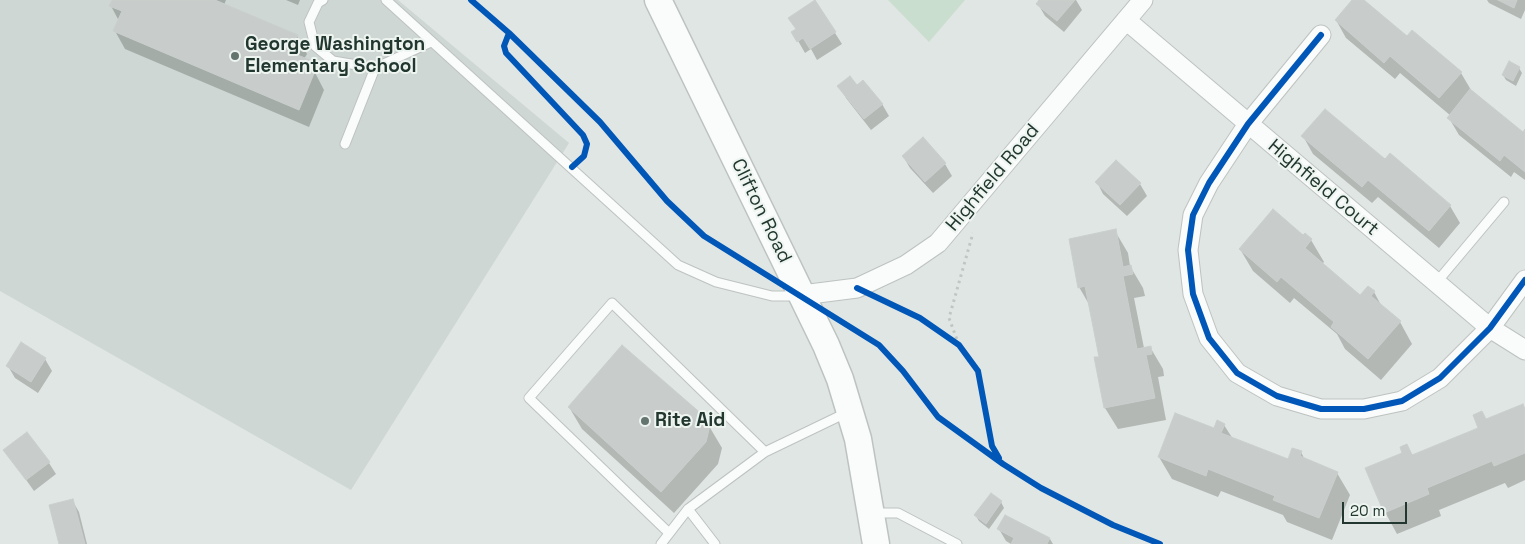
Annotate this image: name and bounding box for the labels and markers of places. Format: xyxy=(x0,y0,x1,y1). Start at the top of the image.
place label: George Washington Elementary School xyxy=(245,34,425,78)
marker: George Washington Elementary School xyxy=(229,50,241,62)
place label: Rite Aid xyxy=(655,410,725,432)
marker: Rite Aid xyxy=(639,415,651,427)

